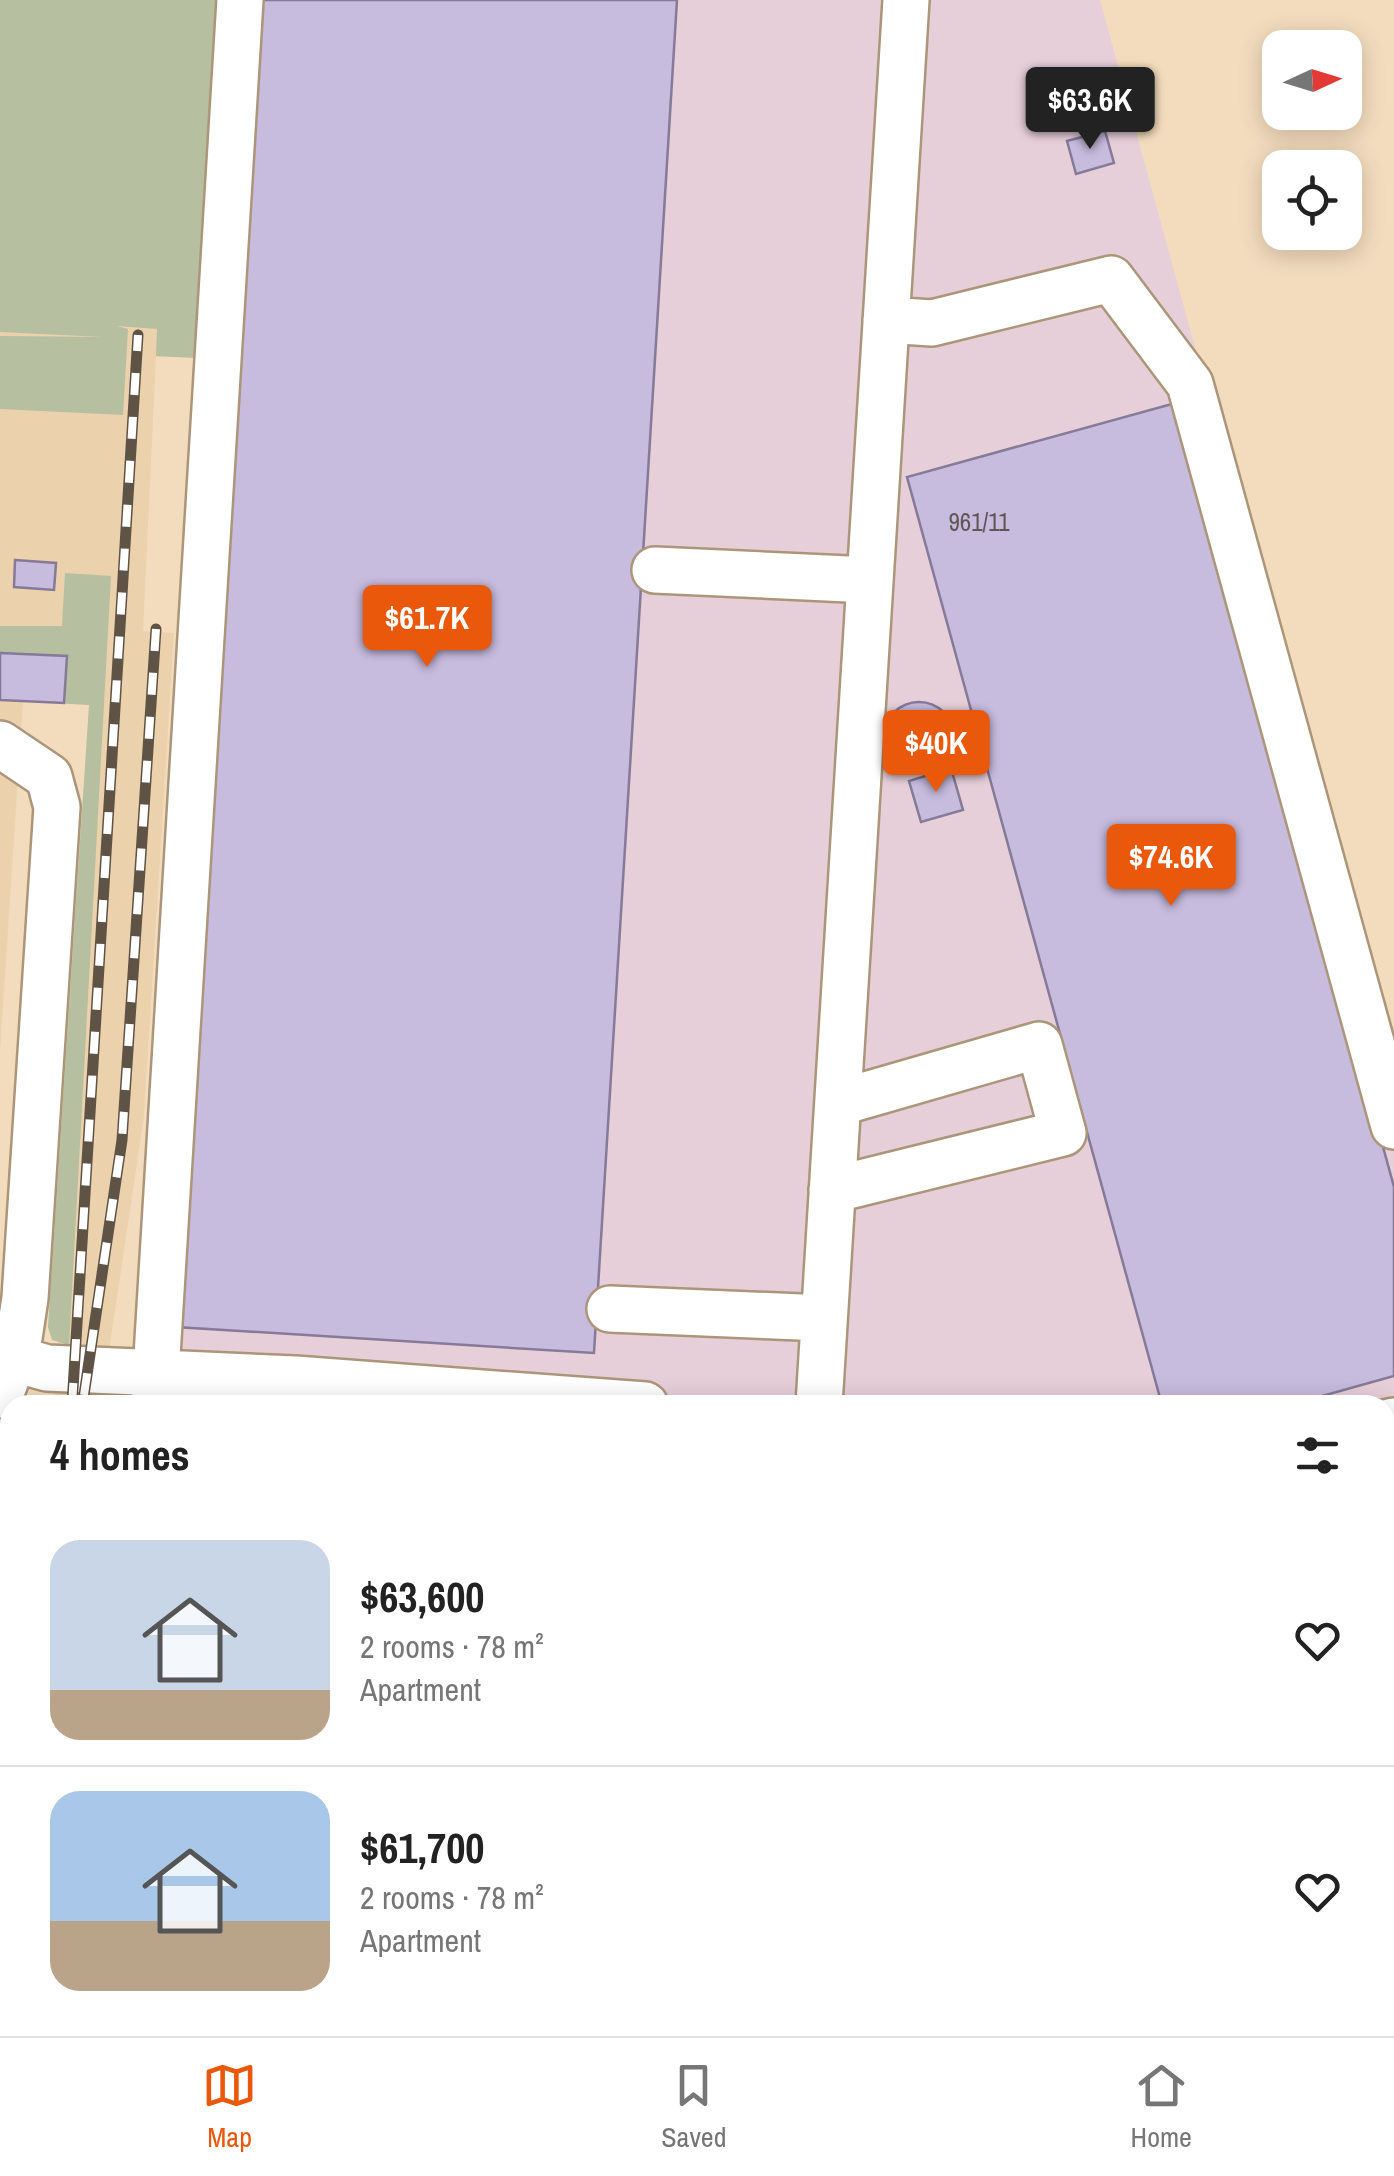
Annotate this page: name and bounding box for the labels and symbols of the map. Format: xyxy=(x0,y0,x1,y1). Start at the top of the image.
north arrow xyxy=(1262,30,1362,130)
pin: $63.6K xyxy=(1009,67,1171,152)
house number: 961/11 xyxy=(948,505,1010,539)
pin: $61.7K xyxy=(346,585,508,670)
pin: $40K xyxy=(877,710,995,795)
pin: $74.6K xyxy=(1090,824,1252,909)

